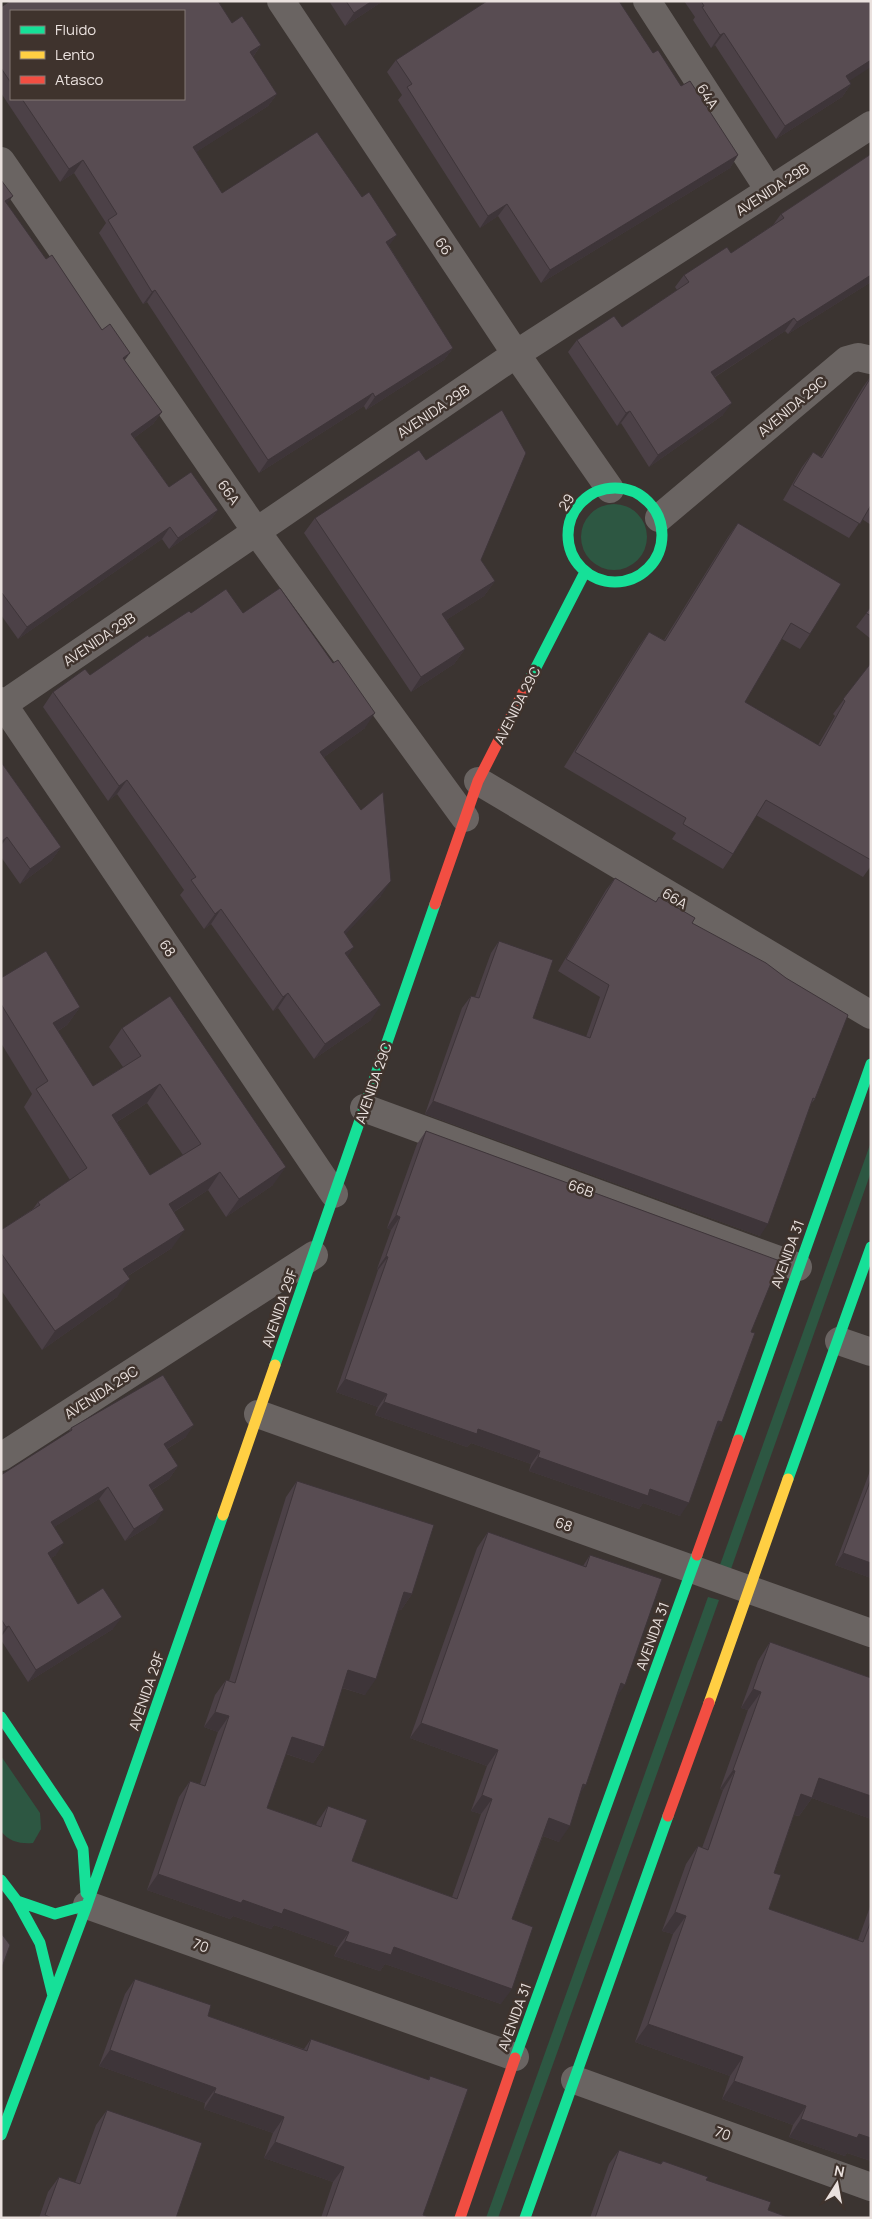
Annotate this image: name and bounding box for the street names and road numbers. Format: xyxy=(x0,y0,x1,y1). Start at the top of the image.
street label: 64A xyxy=(693,80,723,112)
street label: AVENIDA 29B xyxy=(732,158,812,220)
street label: 66 xyxy=(431,233,457,259)
street label: AVENIDA 29C xyxy=(753,372,831,440)
street label: AVENIDA 29B xyxy=(393,380,473,442)
street label: 66A xyxy=(214,476,244,508)
street label: 29 xyxy=(553,490,579,514)
street label: AVENIDA 29B xyxy=(59,608,139,670)
street label: AVENIDA 29C xyxy=(489,663,545,747)
street label: 66A xyxy=(659,883,691,913)
street label: 68 xyxy=(155,936,181,960)
street label: AVENIDA 29C xyxy=(350,1040,396,1126)
street label: 66B xyxy=(566,1175,597,1202)
street label: AVENIDA 31 xyxy=(766,1217,808,1291)
street label: AVENIDA 29F xyxy=(257,1266,301,1350)
street label: AVENIDA 29C xyxy=(60,1361,142,1423)
street label: 68 xyxy=(553,1512,575,1536)
street label: AVENIDA 31 xyxy=(631,1599,673,1673)
street label: AVENIDA 29F xyxy=(124,1649,168,1733)
street label: 70 xyxy=(190,1933,212,1957)
street label: AVENIDA 31 xyxy=(493,1980,535,2054)
street label: 70 xyxy=(712,2121,734,2145)

